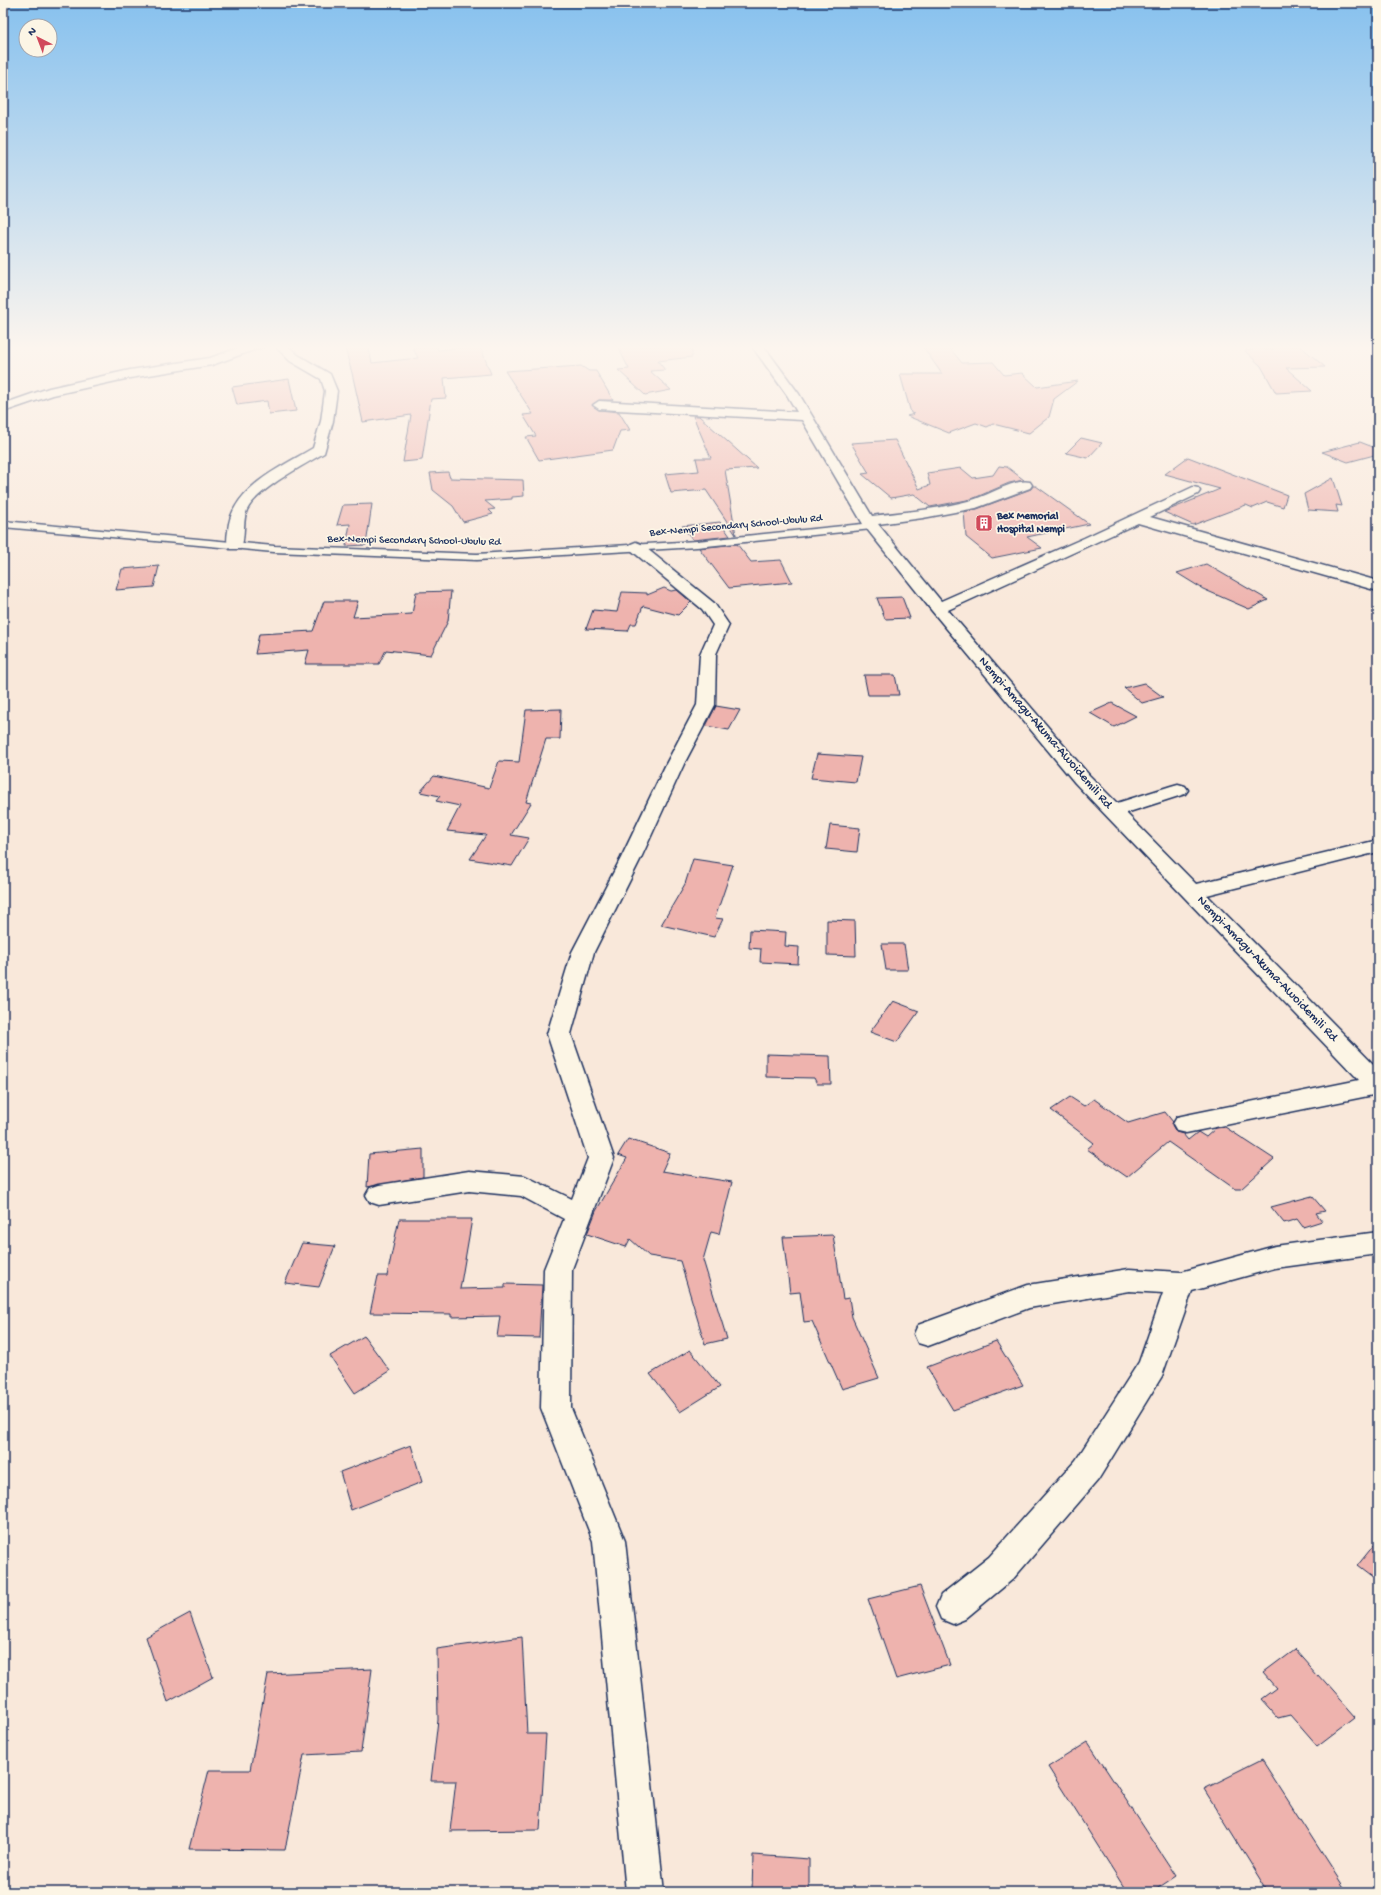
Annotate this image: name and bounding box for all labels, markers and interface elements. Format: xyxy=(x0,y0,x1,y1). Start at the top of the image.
north arrow xyxy=(18,18,58,58)
text: N xyxy=(26,25,39,39)
place label: Bex Memorial Hospital Nempi xyxy=(996,511,1066,536)
street label: Bex-Nempi Secondary School-Ubulu Rd xyxy=(648,512,824,540)
building icon: Bex Memorial Hospital Nempi xyxy=(974,513,994,533)
street label: Bex-Nempi Secondary School-Ubulu Rd xyxy=(326,533,502,549)
street label: Nempi-Amagu-Akuma-Awoidemili Rd xyxy=(975,654,1116,813)
street label: Nempi-Amagu-Akuma-Awoidemili Rd xyxy=(1193,893,1342,1046)

